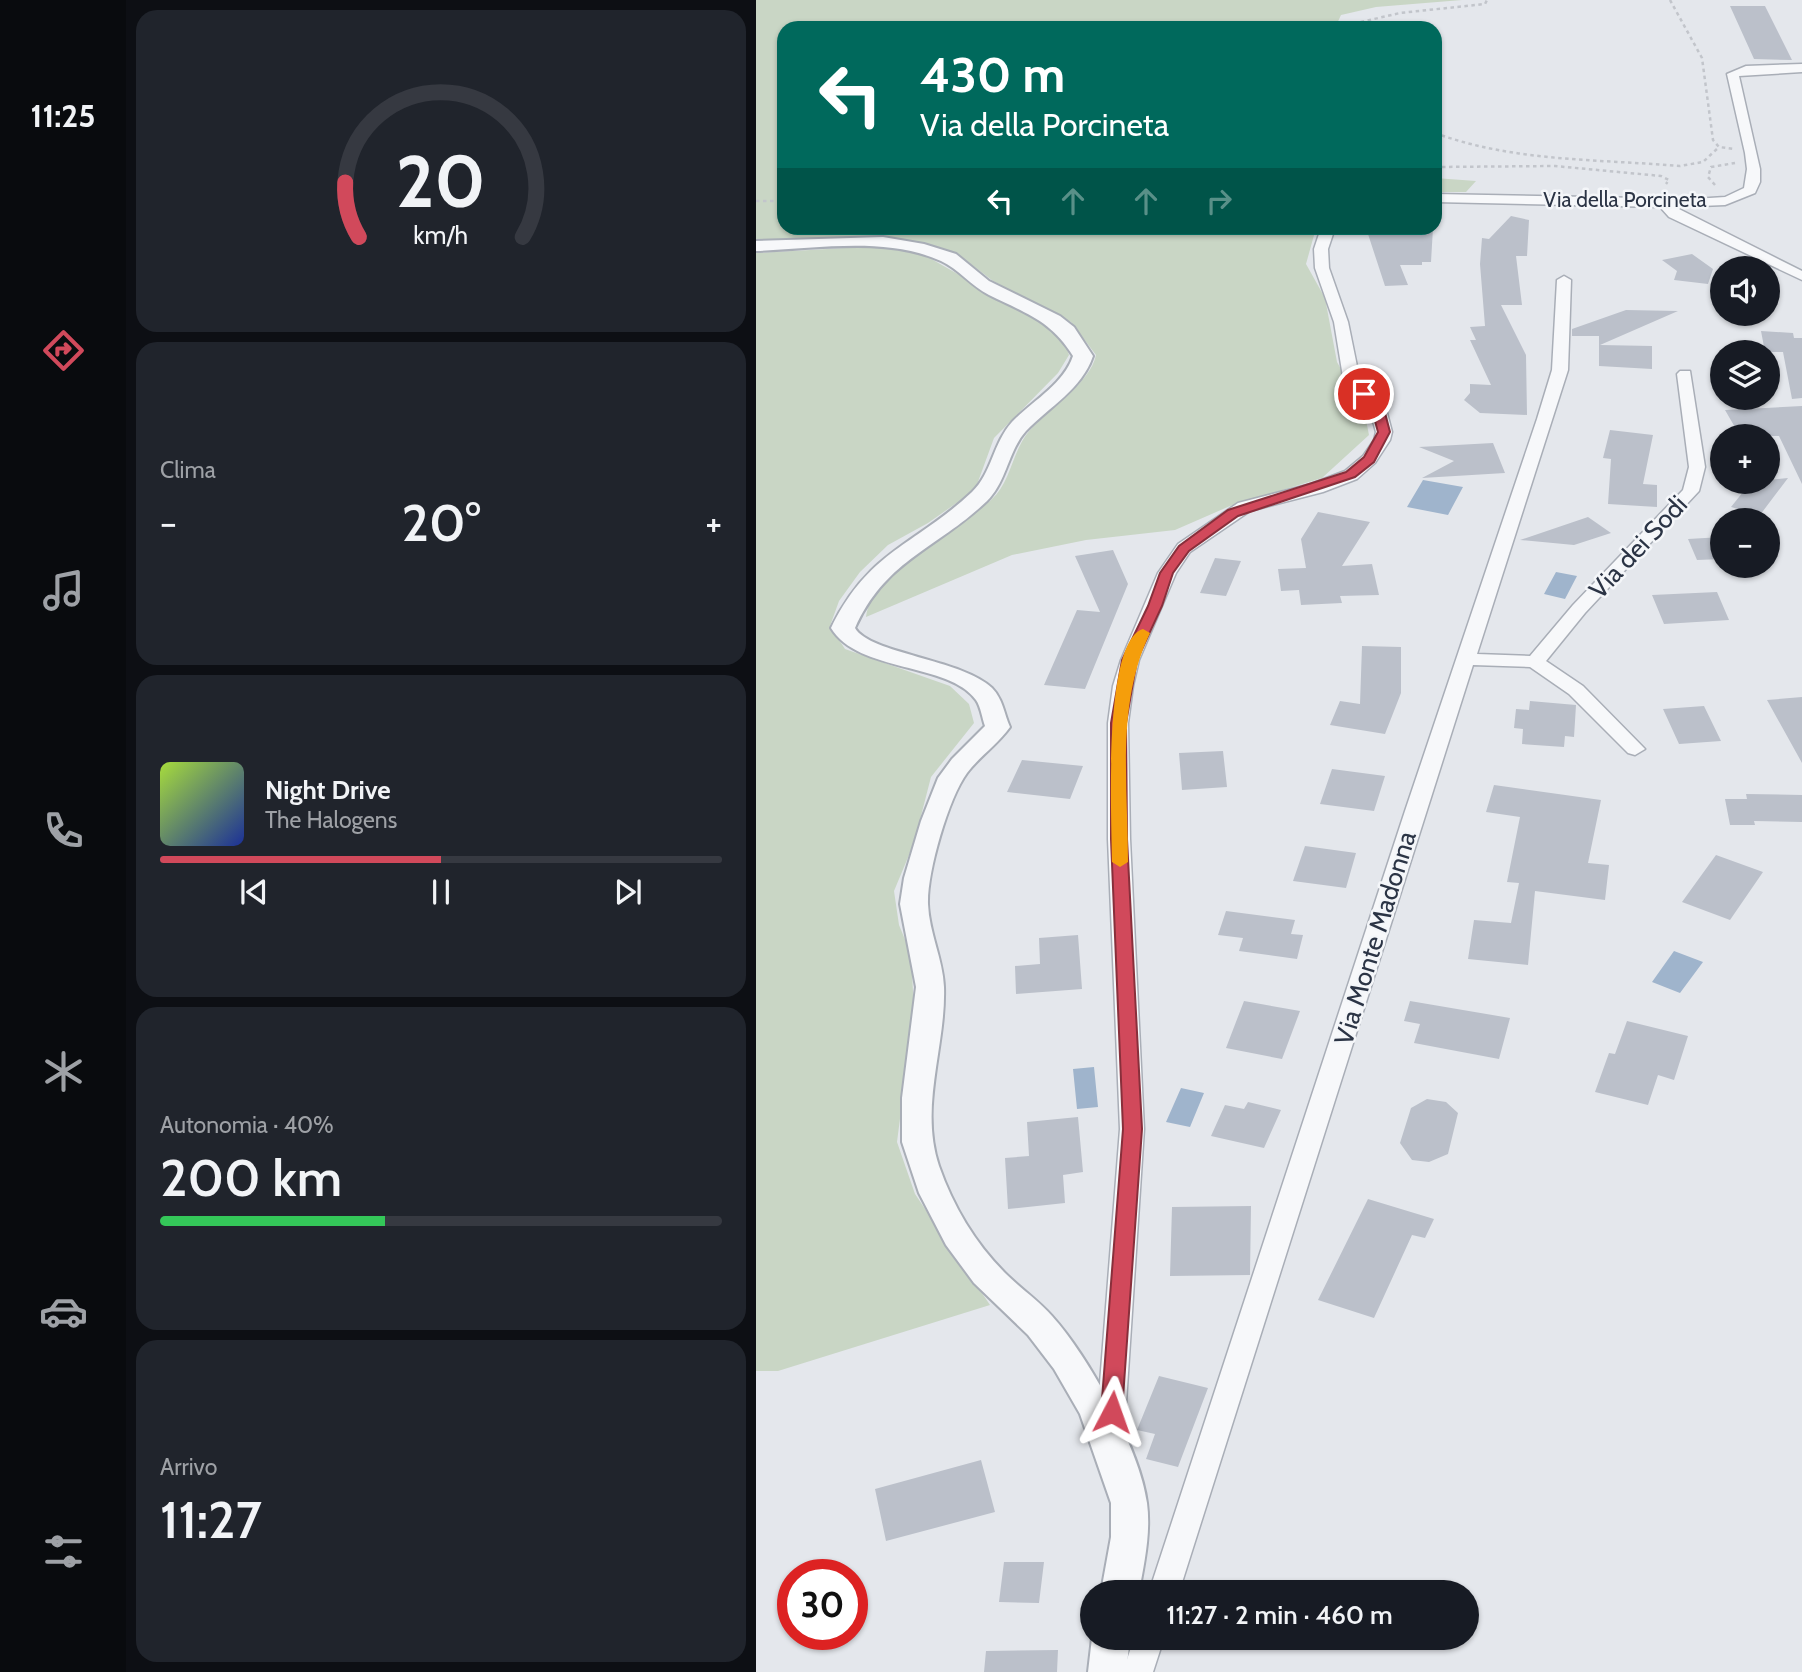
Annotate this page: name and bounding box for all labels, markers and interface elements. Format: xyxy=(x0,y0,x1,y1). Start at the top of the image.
text: 430 m xyxy=(920,45,1065,104)
icon: left xyxy=(805,49,896,140)
text: 11:25 xyxy=(31,96,95,135)
text: Via della Porcineta xyxy=(920,105,1169,144)
text: 20 xyxy=(396,138,486,226)
icon: left xyxy=(981,182,1019,220)
icon: ahead xyxy=(1054,182,1092,220)
icon: ahead xyxy=(1127,182,1165,220)
icon: right xyxy=(1200,182,1238,220)
street label: Via della Porcineta xyxy=(1543,187,1707,212)
text: km/h xyxy=(414,220,468,250)
map controls xyxy=(1710,256,1780,578)
button: sound xyxy=(1710,256,1780,326)
icon: directions xyxy=(39,326,88,375)
button: layers xyxy=(1710,340,1780,410)
pin xyxy=(1334,364,1394,424)
icon: arrive xyxy=(1345,375,1383,413)
button: + xyxy=(1710,424,1780,494)
text: Clima xyxy=(160,456,216,484)
street label: Via dei Sodi xyxy=(1582,489,1694,605)
text: 20° xyxy=(401,491,481,554)
text: − xyxy=(160,499,177,546)
text: + xyxy=(705,499,722,546)
button: − xyxy=(1710,508,1780,578)
icon: music xyxy=(39,566,88,615)
text: Night Drive xyxy=(265,774,391,806)
icon: phone xyxy=(39,806,88,855)
text: The Halogens xyxy=(265,806,397,834)
street label: Via Monte Madonna xyxy=(1327,827,1423,1049)
icon: previous xyxy=(235,873,273,911)
icon: pause xyxy=(422,873,460,911)
icon: next xyxy=(609,873,647,911)
icon: climate xyxy=(39,1047,88,1096)
text: Autonomia · 40% xyxy=(160,1111,334,1139)
text: 200 km xyxy=(160,1146,342,1209)
icon: car xyxy=(39,1287,88,1336)
position arrow xyxy=(1075,1375,1149,1449)
text: Arrivo xyxy=(160,1453,217,1481)
text: 11:27 xyxy=(160,1488,262,1551)
icon: filters xyxy=(39,1527,88,1576)
speed limit sign: 30 xyxy=(777,1559,868,1650)
text: 11:27 · 2 min · 460 m xyxy=(1166,1599,1393,1631)

